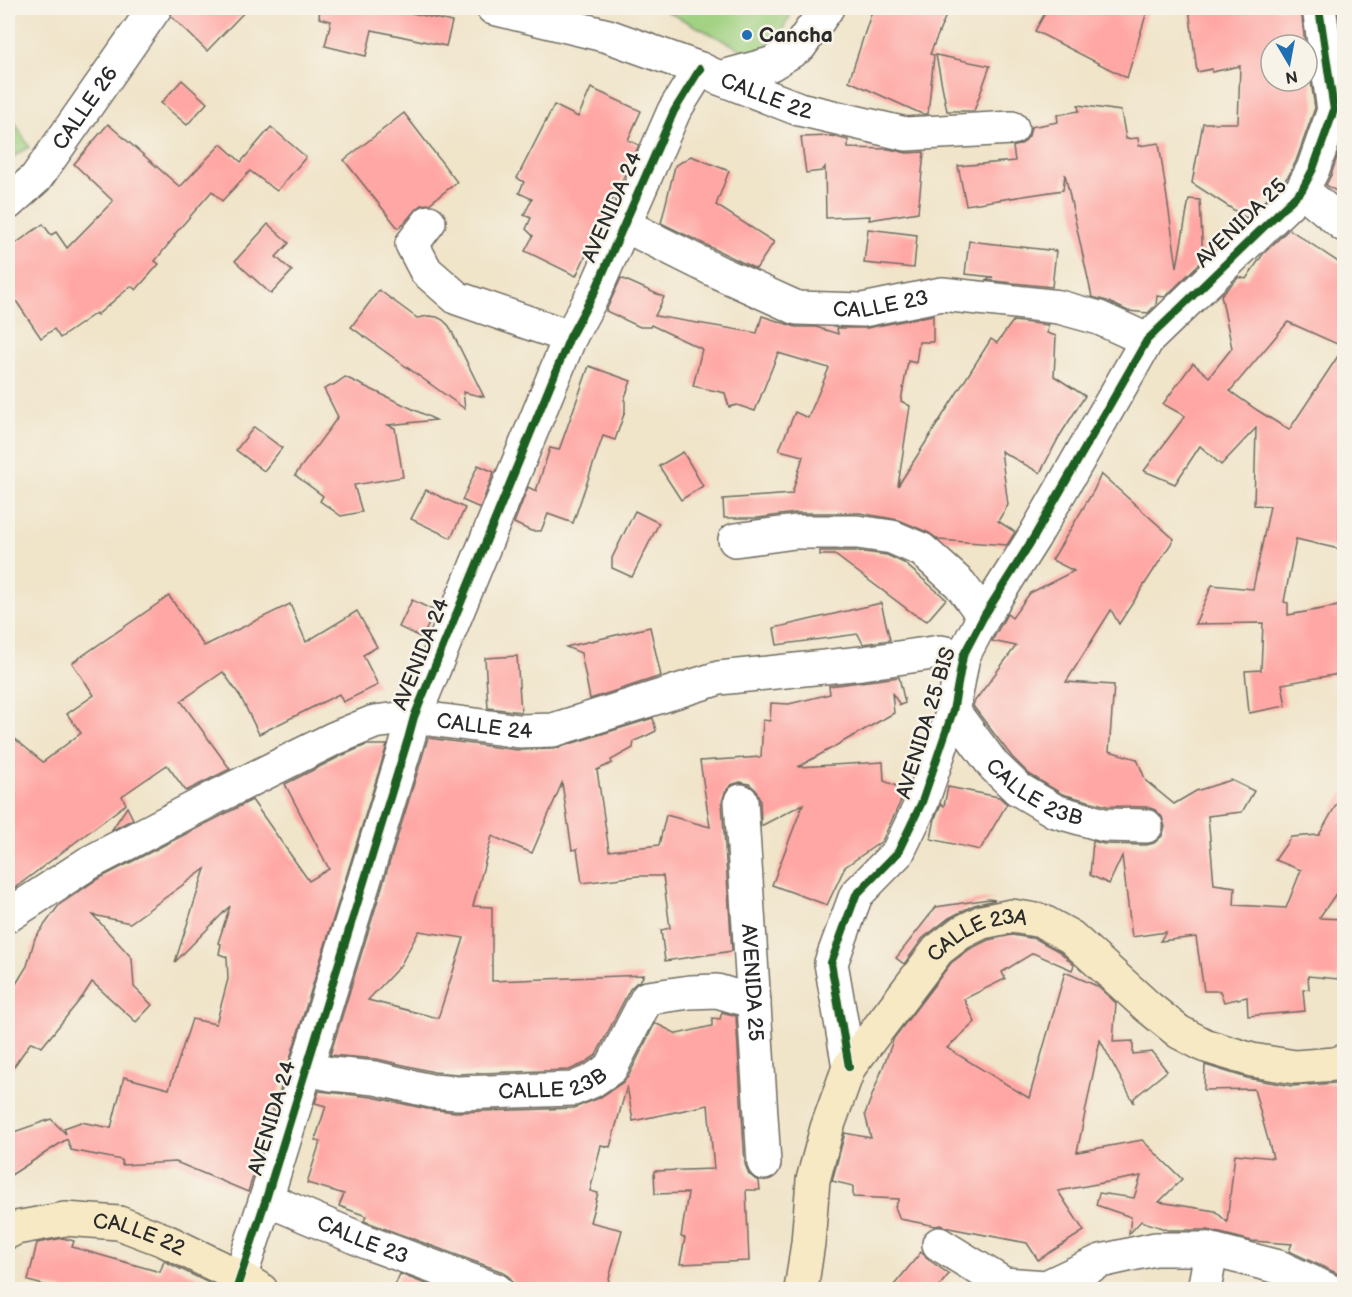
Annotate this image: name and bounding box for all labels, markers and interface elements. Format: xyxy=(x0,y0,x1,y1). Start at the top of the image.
place label: Cancha xyxy=(759,23,833,48)
marker: Cancha xyxy=(740,28,754,42)
north arrow xyxy=(1259,33,1319,93)
street label: CALLE 26 xyxy=(47,61,123,155)
text: N xyxy=(1284,66,1299,87)
street label: CALLE 22 xyxy=(717,67,815,124)
street label: AVENIDA 24 xyxy=(577,148,648,266)
street label: AVENIDA 25 xyxy=(1190,173,1292,273)
street label: CALLE 23 xyxy=(833,285,930,323)
street label: AVENIDA 24 xyxy=(387,594,455,713)
street label: AVENIDA 25 BIS xyxy=(891,644,961,802)
street label: CALLE 24 xyxy=(435,708,533,744)
street label: CALLE 23B xyxy=(981,753,1086,831)
street label: CALLE 23A xyxy=(921,903,1029,966)
street label: AVENIDA 25 xyxy=(736,923,769,1042)
street label: AVENIDA 24 xyxy=(243,1058,301,1178)
street label: CALLE 23B xyxy=(498,1062,612,1104)
street label: CALLE 22 xyxy=(92,1209,190,1261)
street label: CALLE 23 xyxy=(313,1210,412,1269)

